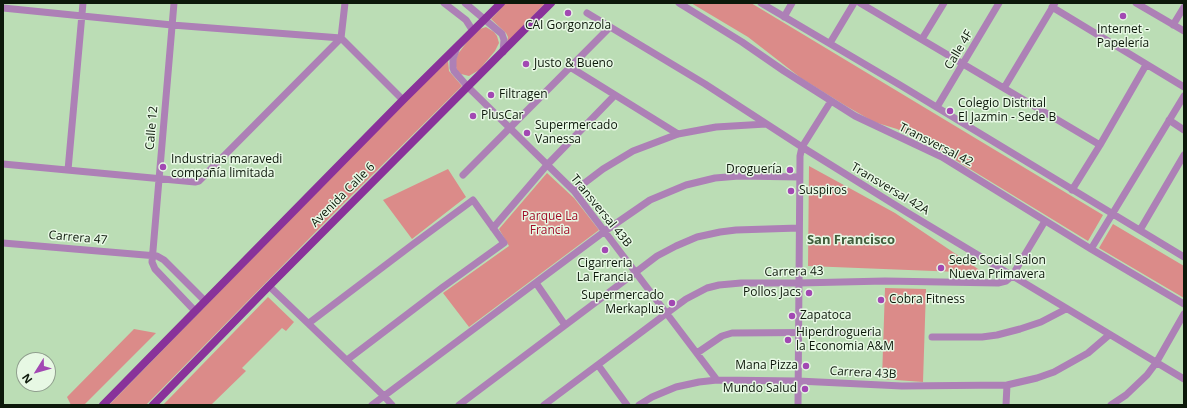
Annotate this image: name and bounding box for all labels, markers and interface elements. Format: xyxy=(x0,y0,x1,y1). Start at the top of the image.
marker: CAI Gorgonzola xyxy=(563,8,573,18)
marker: Internet - Papelería xyxy=(1118,11,1128,21)
place label: CAI Gorgonzola xyxy=(525,19,611,33)
place label: Internet - Papelería xyxy=(1097,23,1149,51)
street label: Calle 4F xyxy=(942,28,976,72)
place label: Justo & Bueno xyxy=(534,57,613,71)
marker: Justo & Bueno xyxy=(521,59,531,69)
place label: Filtragen xyxy=(499,88,548,102)
marker: Filtragen xyxy=(486,90,496,100)
place label: Colegio Distrital El Jazmin - Sede B xyxy=(958,97,1056,125)
street label: Calle 12 xyxy=(143,106,161,150)
marker: Colegio Distrital El Jazmin - Sede B xyxy=(945,106,955,116)
place label: PlusCar xyxy=(481,109,523,123)
marker: PlusCar xyxy=(468,111,478,121)
place label: Supermercado Vanessa xyxy=(535,119,618,147)
street label: Transversal 42 xyxy=(897,120,975,170)
marker: Supermercado Vanessa xyxy=(522,128,532,138)
place label: Industrias maravedi compañía limitada xyxy=(171,153,282,181)
street label: Avenida Calle 6 xyxy=(308,160,378,230)
street label: Transversal 42A xyxy=(848,160,932,218)
marker: Industrias maravedi compañía limitada xyxy=(158,162,168,172)
place label: Droguería xyxy=(726,163,782,177)
marker: Droguería xyxy=(785,165,795,175)
street label: Transversal 43B xyxy=(567,172,635,250)
place label: Suspiros xyxy=(799,184,847,198)
marker: Suspiros xyxy=(786,186,796,196)
park label: Parque La Francia xyxy=(522,210,578,238)
street label: Carrera 47 xyxy=(48,228,108,248)
district label: San Francisco xyxy=(807,232,895,248)
marker: Cigarreria La Francia xyxy=(600,245,610,255)
place label: Sede Social Salon Nueva Primavera xyxy=(949,254,1046,282)
place label: Cigarreria La Francia xyxy=(577,257,633,285)
marker: Sede Social Salon Nueva Primavera xyxy=(936,263,946,273)
street label: Carrera 43 xyxy=(764,264,824,280)
place label: Pollos Jacs xyxy=(743,286,801,300)
marker: Pollos Jacs xyxy=(804,288,814,298)
place label: Supermercado Merkaplus xyxy=(581,289,664,317)
place label: Cobra Fitness xyxy=(889,293,965,307)
marker: Cobra Fitness xyxy=(876,295,886,305)
marker: Supermercado Merkaplus xyxy=(667,298,677,308)
place label: Zapatoca xyxy=(800,309,851,323)
marker: Zapatoca xyxy=(787,311,797,321)
place label: Hiperdrogueria la Economia A&M xyxy=(796,326,894,354)
marker: Hiperdrogueria la Economia A&M xyxy=(783,335,793,345)
north arrow xyxy=(16,352,56,392)
place label: Mana Pizza xyxy=(735,359,798,373)
marker: Mana Pizza xyxy=(801,361,811,371)
street label: Carrera 43B xyxy=(829,364,897,382)
text: N xyxy=(18,371,36,387)
place label: Mundo Salud xyxy=(723,382,797,396)
marker: Mundo Salud xyxy=(800,384,810,394)

